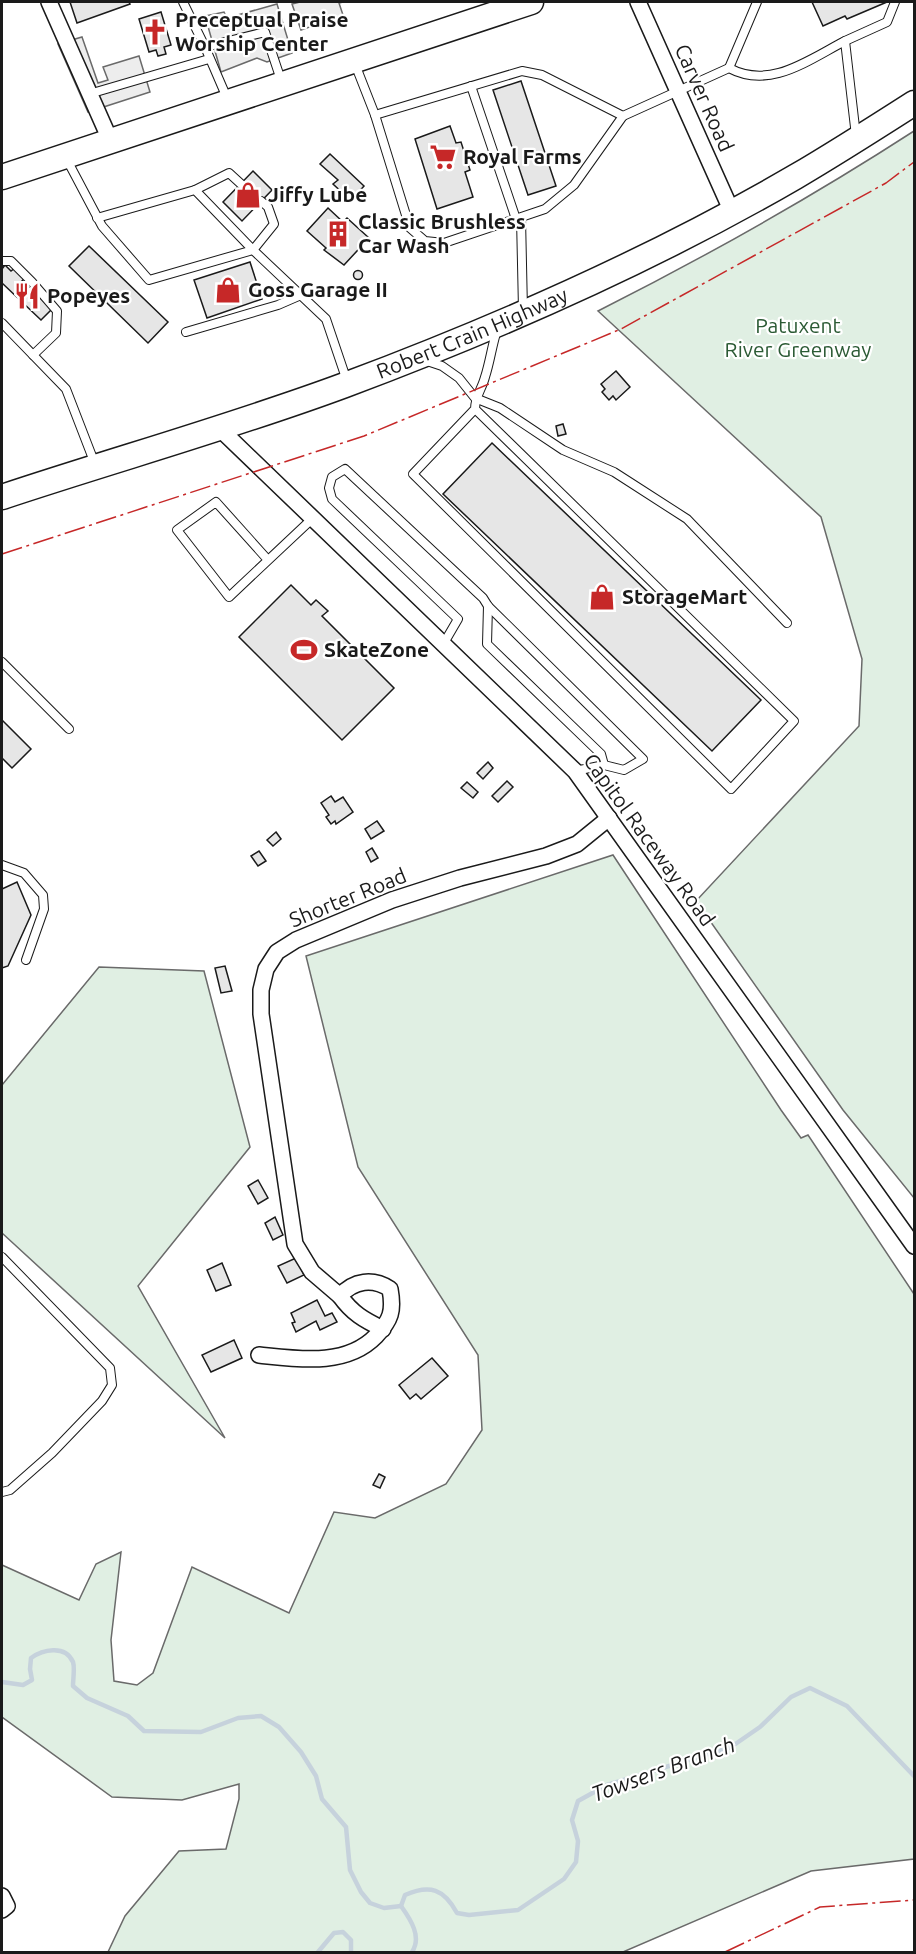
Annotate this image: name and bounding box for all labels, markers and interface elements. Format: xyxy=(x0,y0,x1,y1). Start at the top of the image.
place label: Preceptual Praise Worship Center xyxy=(175,7,349,55)
church icon: Preceptual Praise Worship Center xyxy=(140,17,170,47)
street label: Carver Road xyxy=(671,40,739,155)
supermarket icon: Royal Farms xyxy=(428,142,458,172)
place label: Royal Farms xyxy=(463,144,582,168)
shop icon: Jiffy Lube xyxy=(233,180,263,210)
place label: Jiffy Lube xyxy=(268,182,367,206)
place label: Classic Brushless Car Wash xyxy=(358,209,526,257)
building icon: Classic Brushless Car Wash xyxy=(323,219,353,249)
shop icon: Goss Garage II xyxy=(213,275,243,305)
place label: Goss Garage II xyxy=(248,277,388,301)
restaurant icon: Popeyes xyxy=(12,281,42,311)
street label: Robert Crain Highway xyxy=(373,282,571,383)
place label: Popeyes xyxy=(47,283,130,307)
park label: Patuxent River Greenway xyxy=(725,313,871,361)
shop icon: StorageMart xyxy=(587,582,617,612)
place label: StorageMart xyxy=(622,584,747,608)
sports icon: SkateZone xyxy=(289,635,319,665)
place label: SkateZone xyxy=(324,637,429,661)
street label: Capitol Raceway Road xyxy=(579,748,720,930)
street label: Shorter Road xyxy=(286,863,410,931)
water label: Towsers Branch xyxy=(588,1731,738,1806)

